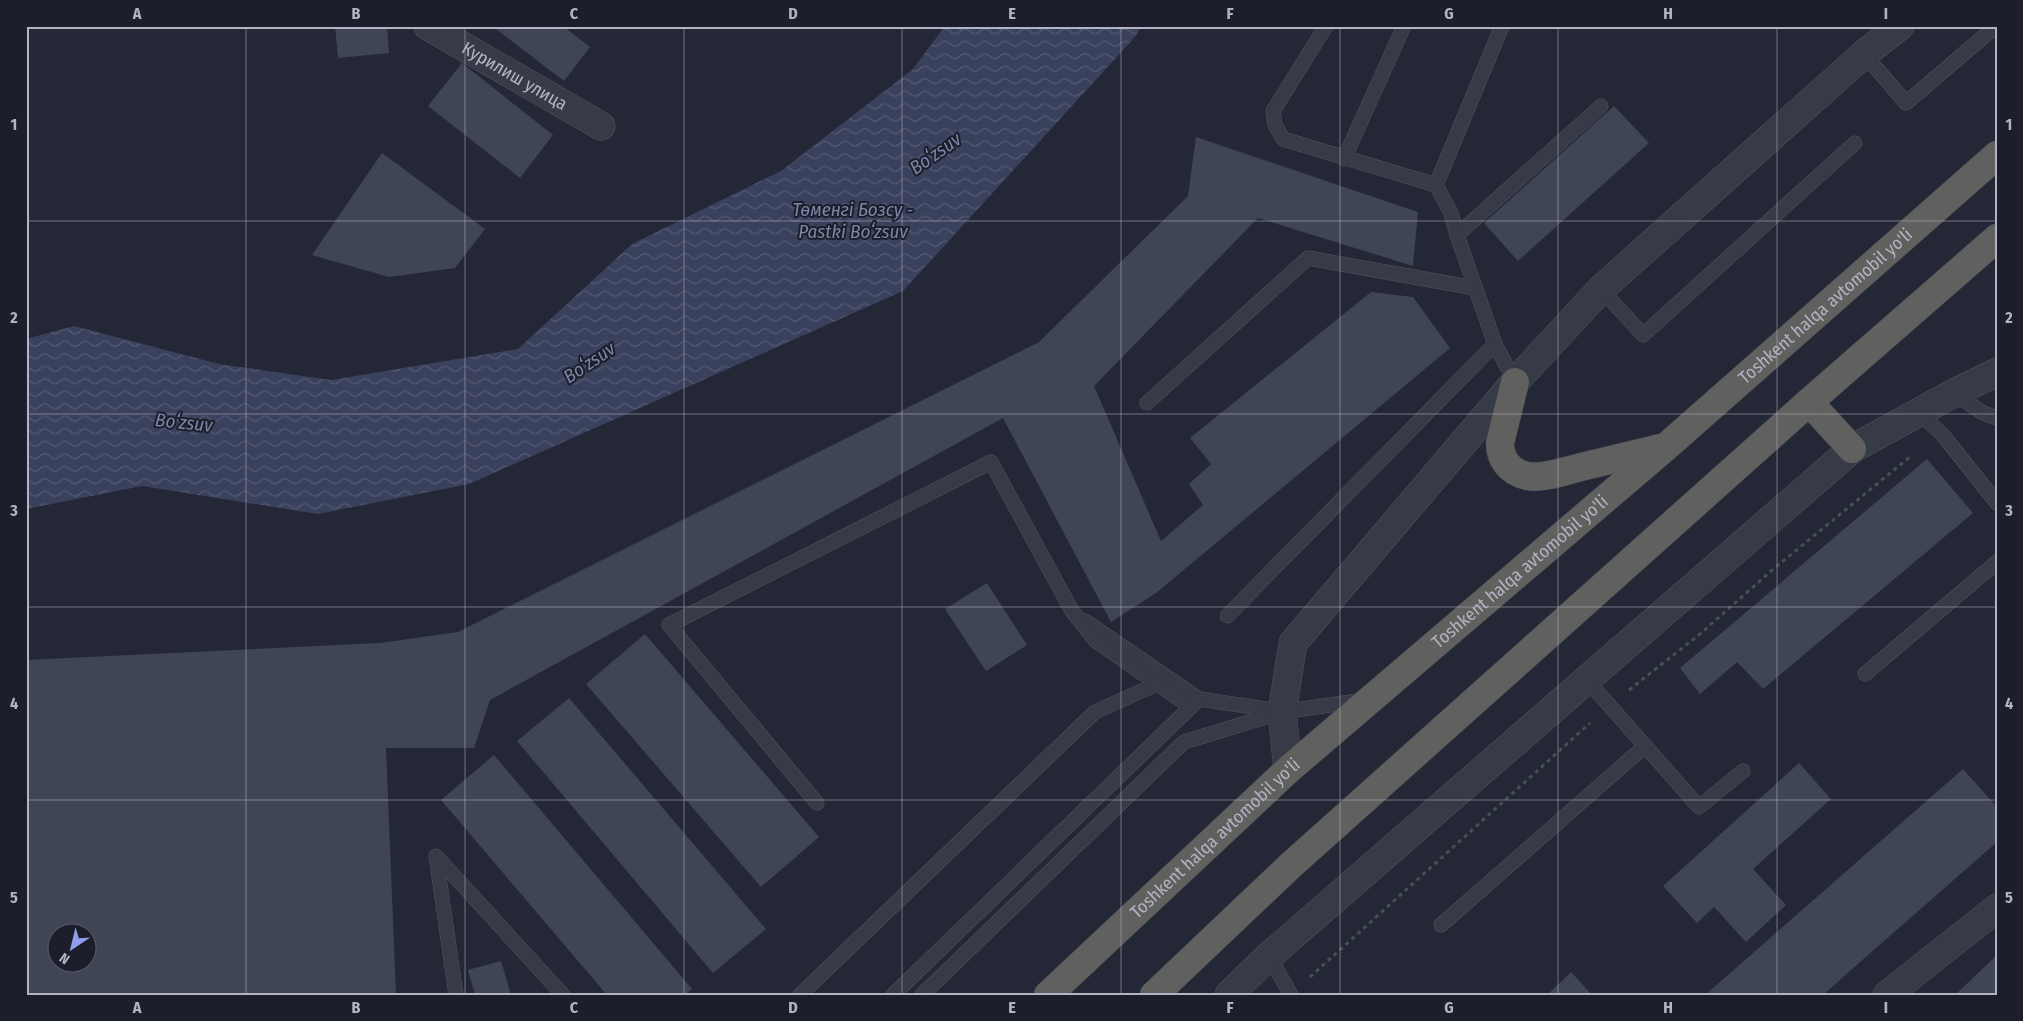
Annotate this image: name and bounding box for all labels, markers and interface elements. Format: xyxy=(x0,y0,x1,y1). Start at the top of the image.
text: A xyxy=(132,4,142,23)
text: B xyxy=(352,4,361,23)
text: C xyxy=(570,4,579,23)
text: D xyxy=(788,4,798,23)
text: E xyxy=(1008,4,1016,23)
text: F xyxy=(1226,4,1234,23)
text: G xyxy=(1444,4,1454,23)
text: H xyxy=(1663,4,1673,23)
text: I xyxy=(1884,4,1888,23)
street label: Курилиш улица xyxy=(458,37,571,115)
text: 1 xyxy=(11,115,17,134)
text: 1 xyxy=(2006,115,2012,134)
water label: Boʻzsuv xyxy=(905,127,966,179)
water label: Төменгі Бозсу - Pastki Boʻzsuv xyxy=(792,198,914,243)
street label: Toshkent halqa avtomobil yo'li xyxy=(1734,224,1917,389)
text: 2 xyxy=(9,308,18,327)
text: 2 xyxy=(2004,308,2013,327)
water label: Boʻzsuv xyxy=(559,336,620,388)
water label: Boʻzsuv xyxy=(154,408,214,437)
street label: Toshkent halqa avtomobil yo'li xyxy=(1427,490,1612,653)
text: 3 xyxy=(9,501,18,520)
text: 3 xyxy=(2004,501,2013,520)
text: 4 xyxy=(10,694,18,713)
text: 4 xyxy=(2005,694,2013,713)
street label: Toshkent halqa avtomobil yo'li xyxy=(1126,754,1305,923)
text: 5 xyxy=(10,888,18,907)
text: 5 xyxy=(2005,888,2013,907)
north arrow xyxy=(48,924,98,974)
text: N xyxy=(57,949,73,968)
text: A xyxy=(132,998,142,1017)
text: B xyxy=(352,998,361,1017)
text: C xyxy=(570,998,579,1017)
text: D xyxy=(788,998,798,1017)
text: E xyxy=(1008,998,1016,1017)
text: F xyxy=(1226,998,1234,1017)
text: G xyxy=(1444,998,1454,1017)
text: H xyxy=(1663,998,1673,1017)
text: I xyxy=(1884,998,1888,1017)

